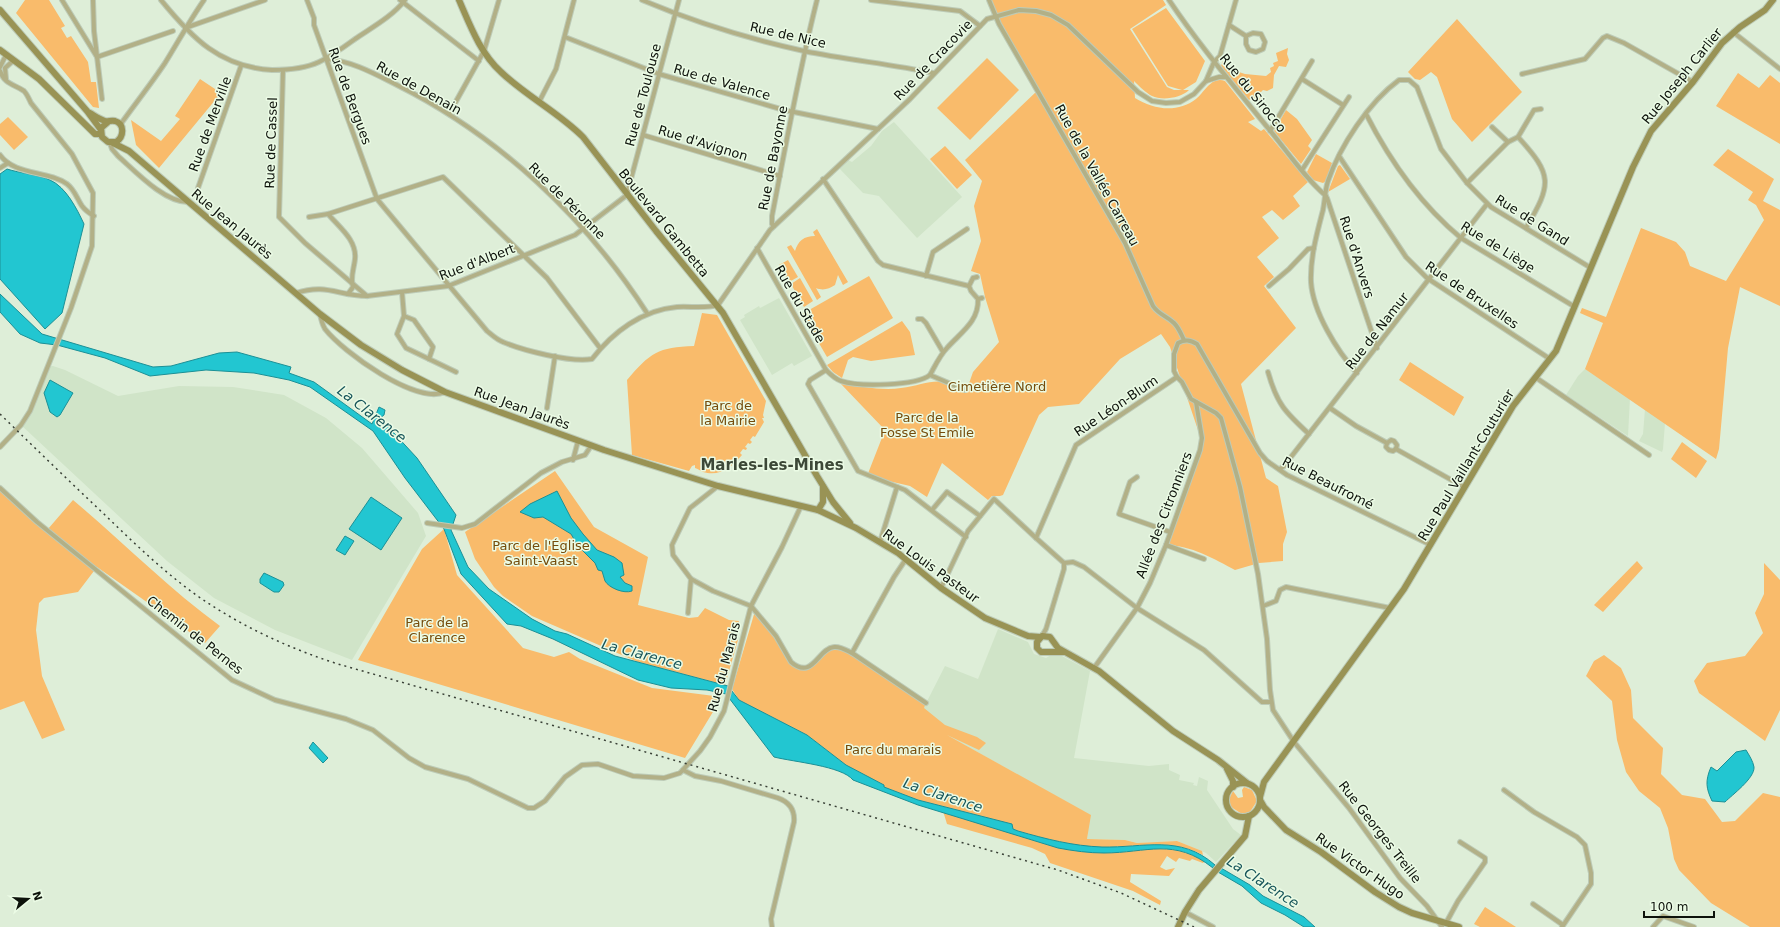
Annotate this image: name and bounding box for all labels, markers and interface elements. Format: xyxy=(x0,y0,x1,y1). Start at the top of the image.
street label: Rue de Cracovie xyxy=(891,17,975,103)
street label: Rue de Nice xyxy=(748,19,828,51)
street label: Rue Joseph Carlier xyxy=(1639,25,1726,127)
street label: Rue de Toulouse xyxy=(622,42,664,148)
street label: Rue de Bergues xyxy=(325,45,375,147)
street label: Rue du Sirocco xyxy=(1217,51,1289,135)
street label: Rue de Denain xyxy=(374,58,464,118)
street label: Rue de Valence xyxy=(672,61,772,103)
street label: Rue de Merville xyxy=(186,74,234,174)
street label: Rue de Cassel xyxy=(262,97,280,189)
street label: Rue de la Vallée Carreau xyxy=(1052,102,1142,248)
street label: Rue de Bayonne xyxy=(756,104,790,212)
street label: Rue d'Avignon xyxy=(656,122,750,164)
street label: Rue de Péronne xyxy=(526,160,608,242)
street label: Boulevard Gambetta xyxy=(616,166,712,280)
street label: Rue Jean Jaurès xyxy=(189,186,276,262)
street label: Rue de Gand xyxy=(1493,191,1571,249)
street label: Rue d'Anvers xyxy=(1337,214,1377,300)
street label: Rue de Liège xyxy=(1458,218,1538,276)
street label: Rue d'Albert xyxy=(437,241,517,283)
street label: Rue de Bruxelles xyxy=(1423,258,1522,332)
street label: Rue du Stade xyxy=(772,263,828,345)
street label: Rue de Namur xyxy=(1342,289,1412,372)
street label: Rue Léon-Blum xyxy=(1071,372,1161,440)
park label: Cimetière Nord xyxy=(948,379,1046,394)
water label: La Clarence xyxy=(335,382,409,446)
street label: Rue Jean Jaurès xyxy=(472,384,572,432)
street label: Rue Paul Vaillant-Couturier xyxy=(1415,386,1517,543)
park label: Parc de la Mairie xyxy=(700,398,756,428)
park label: Parc de la Fosse St Emile xyxy=(880,410,974,440)
street label: Allée des Citronniers xyxy=(1133,449,1195,580)
street label: Rue Beaufromé xyxy=(1280,454,1376,512)
district label: Marles-les-Mines xyxy=(700,456,844,474)
street label: Rue Louis Pasteur xyxy=(880,526,983,606)
park label: Parc de l'Église Saint-Vaast xyxy=(492,538,590,568)
street label: Chemin de Pernes xyxy=(144,593,246,677)
park label: Parc de la Clarence xyxy=(405,615,469,645)
street label: Rue du Marais xyxy=(705,620,743,714)
water label: La Clarence xyxy=(600,636,684,672)
park label: Parc du marais xyxy=(845,742,941,757)
water label: La Clarence xyxy=(901,775,985,815)
street label: Rue Georges Treille xyxy=(1336,778,1424,886)
street label: Rue Victor Hugo xyxy=(1313,830,1407,902)
water label: La Clarence xyxy=(1224,853,1302,911)
north arrow xyxy=(8,879,48,919)
text: N xyxy=(29,890,45,902)
scale bar xyxy=(1644,893,1714,919)
text: 100 m xyxy=(1650,900,1688,914)

